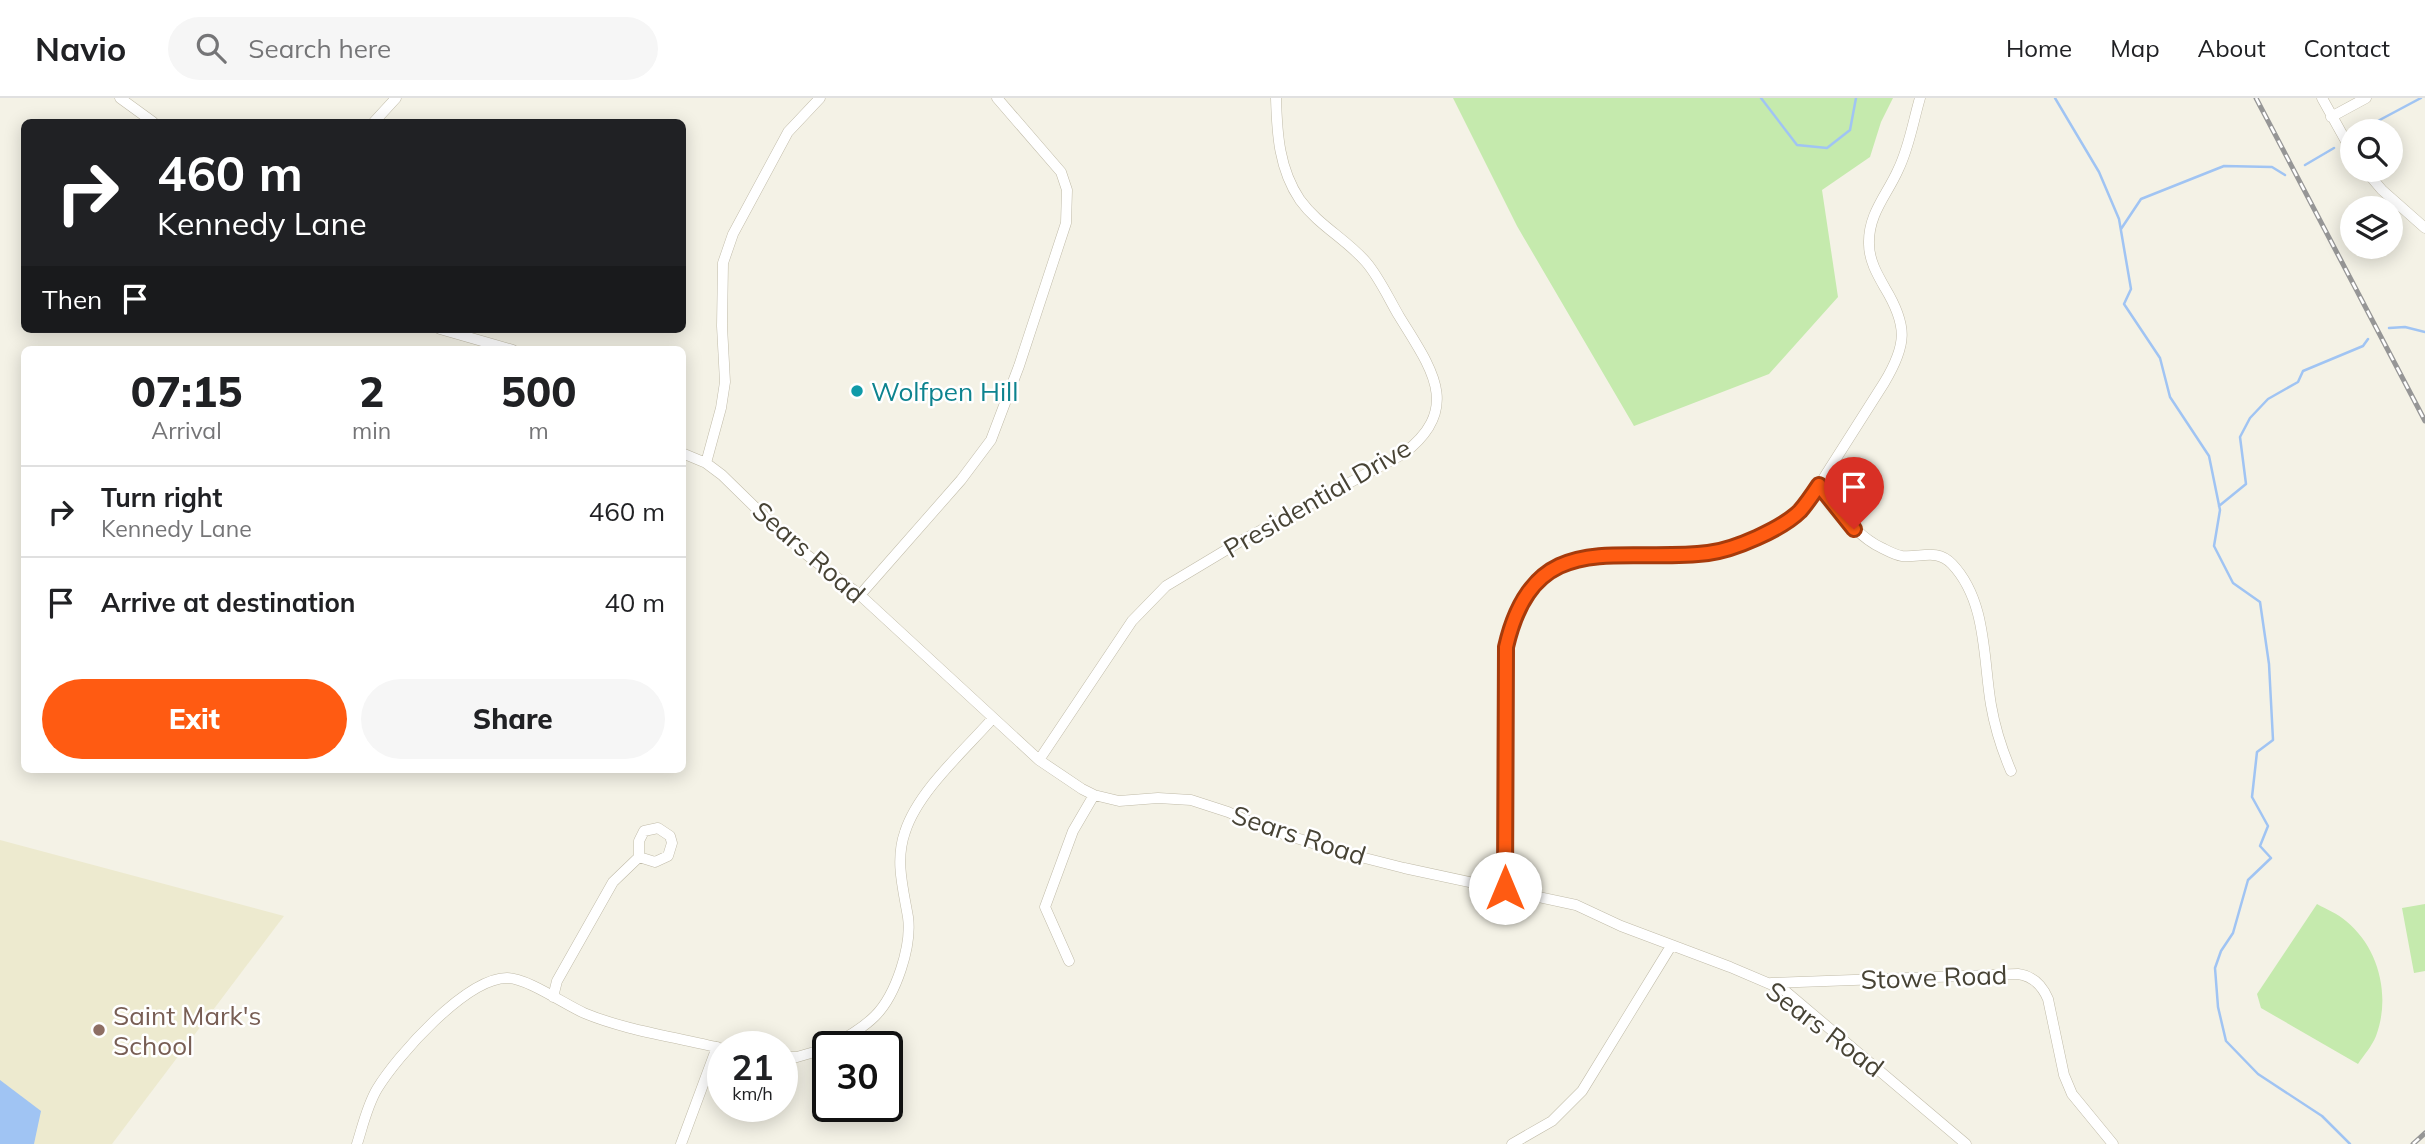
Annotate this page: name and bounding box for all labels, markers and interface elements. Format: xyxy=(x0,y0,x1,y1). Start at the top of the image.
search box xyxy=(168,17,658,80)
text: Navio xyxy=(35,28,126,69)
icon: search xyxy=(192,29,230,67)
text: Search here xyxy=(248,32,391,65)
text: Home xyxy=(2006,33,2072,63)
text: Map xyxy=(2110,33,2160,63)
text: About xyxy=(2198,33,2266,63)
text: Contact xyxy=(2304,33,2390,63)
map controls xyxy=(2340,119,2403,259)
button: search xyxy=(2340,119,2403,182)
text: 460 m xyxy=(157,142,303,203)
icon: right xyxy=(42,147,133,238)
button: layers xyxy=(2340,196,2403,259)
text: Kennedy Lane xyxy=(157,203,367,243)
icon: arrive xyxy=(116,280,154,318)
text: Then xyxy=(42,283,102,316)
text: 07:15 xyxy=(131,365,242,418)
text: 2 xyxy=(359,365,384,418)
text: 500 xyxy=(501,365,576,418)
place label: Wolfpen Hill xyxy=(871,375,1018,408)
marker: Wolfpen Hill xyxy=(849,383,865,399)
text: Arrival xyxy=(151,416,222,445)
text: min xyxy=(352,416,391,445)
text: m xyxy=(528,416,549,445)
street label: Presidential Drive xyxy=(1217,431,1417,565)
pin xyxy=(1824,457,1884,529)
icon: arrive xyxy=(1835,468,1873,506)
text: Turn right xyxy=(101,481,222,514)
icon: right xyxy=(42,493,80,531)
street label: Sears Road xyxy=(746,494,872,610)
text: 460 m xyxy=(589,495,665,528)
text: Kennedy Lane xyxy=(101,514,252,543)
icon: arrive xyxy=(42,584,80,622)
text: Arrive at destination xyxy=(101,586,356,619)
text: 40 m xyxy=(604,586,665,619)
button: Exit xyxy=(42,679,347,759)
button: Share xyxy=(361,679,665,759)
street label: Sears Road xyxy=(1228,798,1370,872)
position arrow xyxy=(1468,851,1542,925)
street label: Stowe Road xyxy=(1860,958,2008,996)
street label: Sears Road xyxy=(1760,974,1890,1084)
place label: Saint Mark's School xyxy=(113,999,262,1062)
marker: Saint Mark's School xyxy=(91,1022,107,1038)
speed limit sign: 30 xyxy=(812,1031,903,1122)
text: 21 xyxy=(731,1045,774,1089)
text: km/h xyxy=(732,1082,773,1105)

